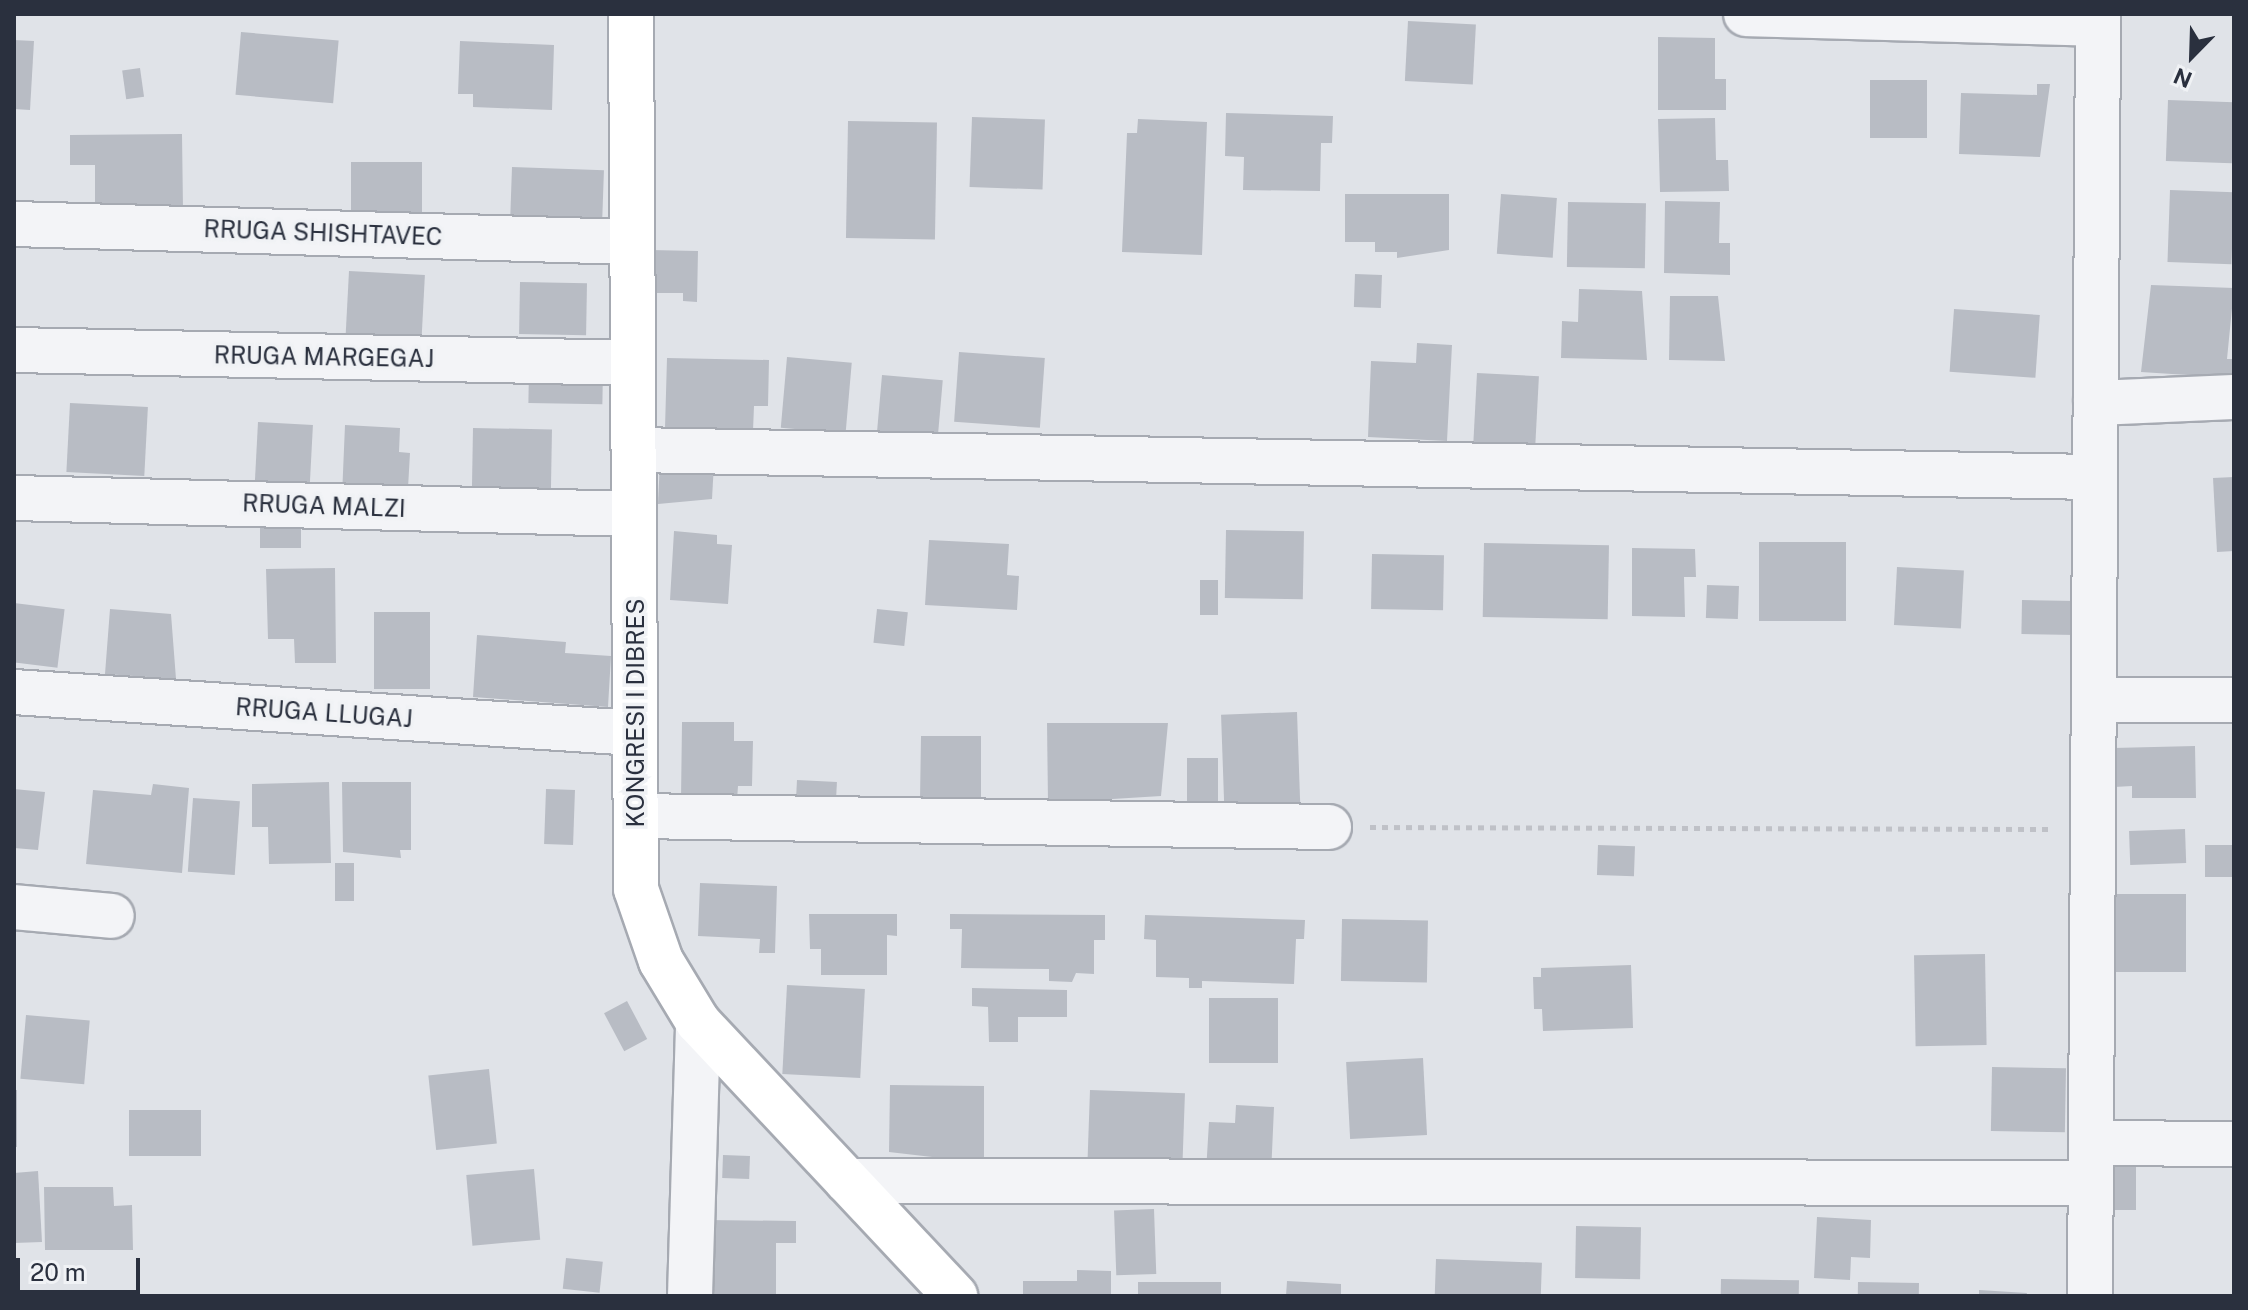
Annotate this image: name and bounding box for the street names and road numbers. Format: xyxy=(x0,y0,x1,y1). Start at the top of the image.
street label: RRUGA SHISHTAVEC xyxy=(203,214,443,252)
street label: RRUGA MARGEGAJ xyxy=(214,341,434,373)
street label: RRUGA MALZI xyxy=(242,489,406,523)
street label: KONGRESI I DIBRES xyxy=(622,598,650,828)
street label: RRUGA LLUGAJ xyxy=(234,692,414,734)

